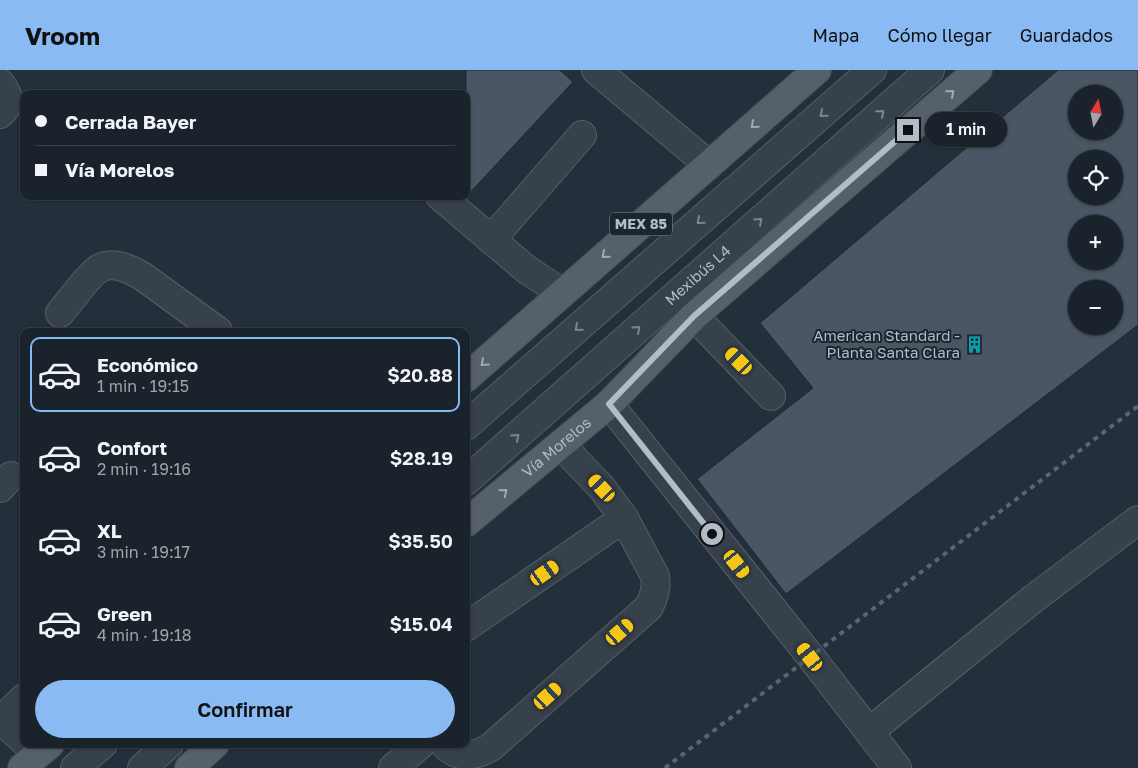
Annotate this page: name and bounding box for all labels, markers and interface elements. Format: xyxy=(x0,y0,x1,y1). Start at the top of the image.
text: Vroom xyxy=(25,21,100,50)
text: Mapa xyxy=(813,24,859,46)
text: Cómo llegar xyxy=(887,24,992,46)
text: Guardados xyxy=(1020,24,1113,46)
north arrow xyxy=(1068,85,1122,140)
map controls xyxy=(1068,85,1123,335)
one-way arrow xyxy=(946,90,955,99)
one-way arrow xyxy=(819,108,828,117)
text: Cerrada Bayer xyxy=(65,110,196,133)
one-way arrow xyxy=(875,110,884,119)
callout: 1 min xyxy=(926,112,1008,148)
one-way arrow xyxy=(751,119,760,128)
route end xyxy=(897,119,919,141)
text: 1 min xyxy=(946,119,986,139)
button: locate xyxy=(1068,150,1123,205)
text: Vía Morelos xyxy=(65,158,174,181)
road number: MEX 85 xyxy=(610,212,672,236)
one-way arrow xyxy=(697,215,706,224)
button: + xyxy=(1068,215,1123,270)
one-way arrow xyxy=(753,218,762,227)
street label: Mexibús L4 xyxy=(661,241,734,308)
one-way arrow xyxy=(602,249,611,258)
button: − xyxy=(1068,280,1123,335)
one-way arrow xyxy=(575,322,584,331)
one-way arrow xyxy=(632,326,641,335)
place label: American Standard - Planta Santa Clara xyxy=(813,326,960,361)
building icon: American Standard - Planta Santa Clara xyxy=(964,335,984,355)
car xyxy=(723,345,754,377)
icon: car xyxy=(37,352,82,397)
text: Económico xyxy=(97,353,198,376)
one-way arrow xyxy=(480,357,489,366)
text: $20.88 xyxy=(387,363,453,386)
text: 1 min · 19:15 xyxy=(97,376,189,396)
street label: Vía Morelos xyxy=(518,413,594,481)
one-way arrow xyxy=(510,433,519,442)
icon: car xyxy=(37,435,82,480)
text: Confort xyxy=(97,436,167,459)
text: $28.19 xyxy=(390,446,453,469)
text: 2 min · 19:16 xyxy=(97,459,191,479)
car xyxy=(586,472,617,504)
one-way arrow xyxy=(498,489,507,497)
icon: car xyxy=(37,518,82,563)
text: XL xyxy=(97,519,122,542)
route start xyxy=(701,523,723,545)
text: $35.50 xyxy=(388,529,453,552)
text: 3 min · 19:17 xyxy=(97,542,190,562)
car xyxy=(721,548,752,580)
car xyxy=(528,558,561,588)
icon: car xyxy=(37,601,82,646)
text: Green xyxy=(97,602,152,625)
text: $15.04 xyxy=(390,612,453,635)
car xyxy=(603,616,636,648)
text: 4 min · 19:18 xyxy=(97,625,192,645)
car xyxy=(794,641,825,673)
button: Confirmar xyxy=(35,680,455,738)
car xyxy=(531,680,564,712)

